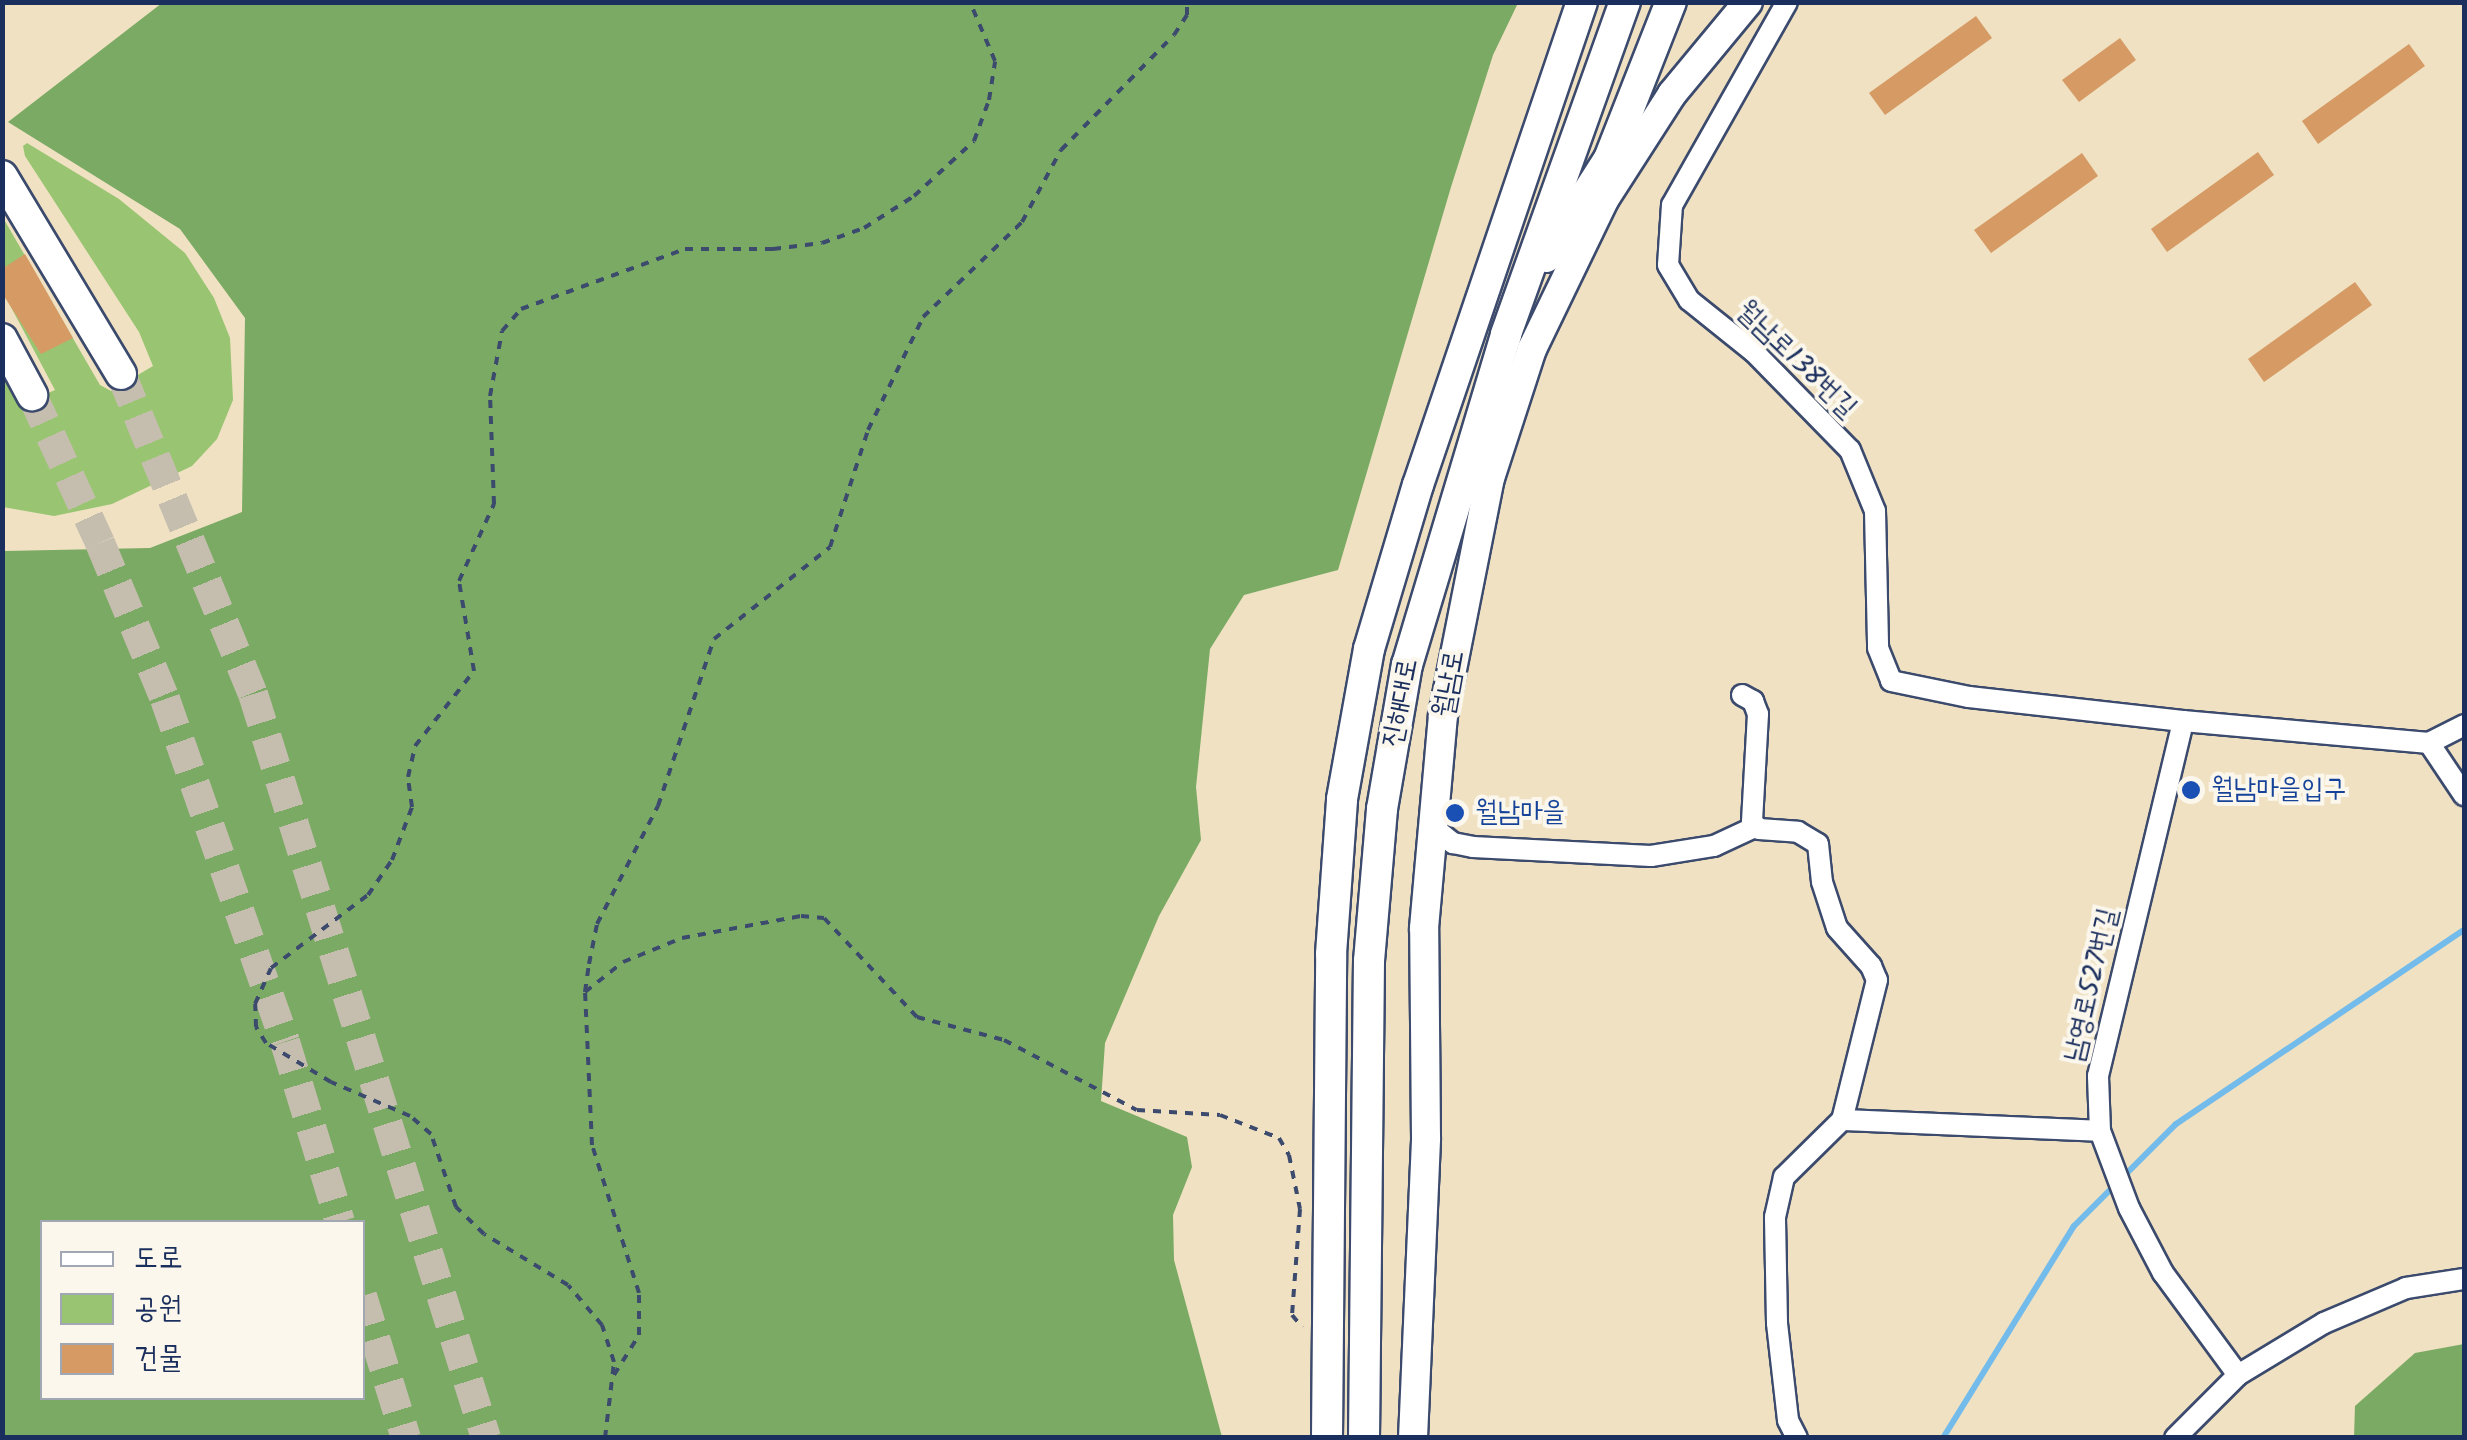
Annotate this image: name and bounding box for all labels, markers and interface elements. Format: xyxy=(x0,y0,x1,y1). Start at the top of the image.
street label: 월남로138번길 xyxy=(1729,294,1863,426)
street label: 월남로 xyxy=(1428,648,1472,720)
street label: 진해대로 xyxy=(1376,656,1426,750)
place label: 월남마을입구 xyxy=(2211,773,2346,807)
marker: 월남마을입구 xyxy=(2180,779,2202,801)
place label: 월남마을 xyxy=(1475,796,1565,830)
marker: 월남마을 xyxy=(1444,802,1466,824)
street label: 남영로527번길 xyxy=(2058,905,2126,1065)
legend xyxy=(40,1220,365,1400)
text: 도로 xyxy=(134,1235,182,1283)
text: 공원 xyxy=(134,1285,182,1333)
text: 건물 xyxy=(134,1335,182,1383)

